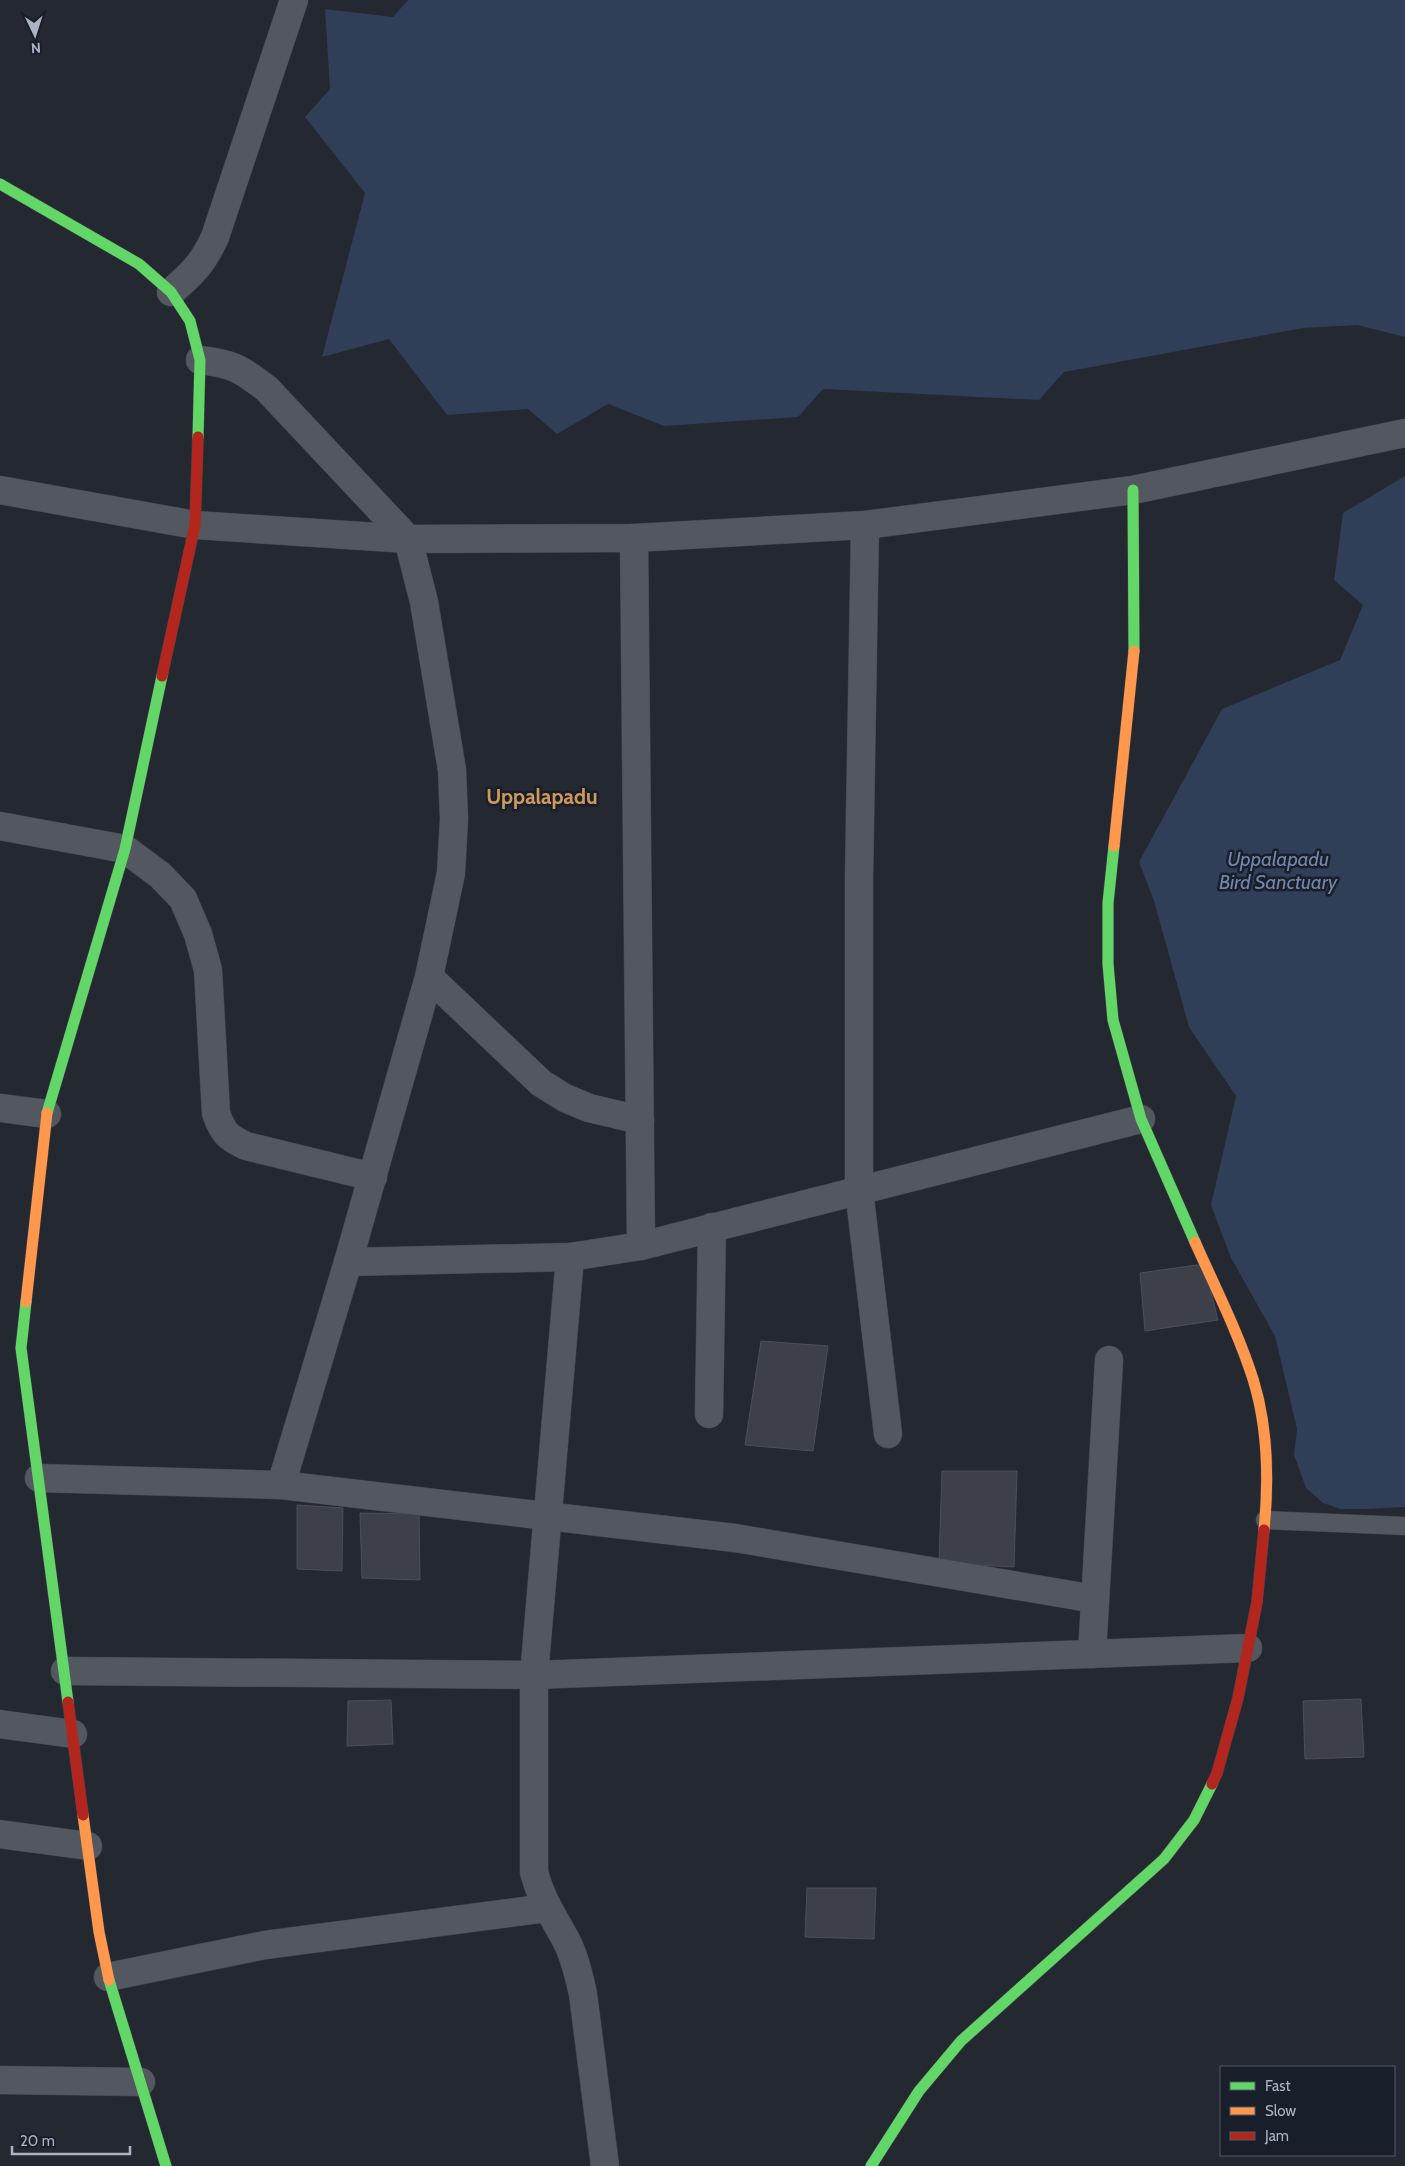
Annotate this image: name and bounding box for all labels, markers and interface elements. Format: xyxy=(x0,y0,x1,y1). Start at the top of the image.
north arrow xyxy=(10,10,60,60)
text: N xyxy=(30,39,41,57)
district label: Uppalapadu xyxy=(486,784,598,809)
water label: Uppalapadu Bird Sanctuary xyxy=(1219,847,1338,894)
legend xyxy=(1220,2066,1395,2156)
text: Fast xyxy=(1265,2077,1290,2095)
text: Slow xyxy=(1265,2102,1296,2120)
scale bar xyxy=(12,2124,130,2156)
text: Jam xyxy=(1264,2127,1289,2145)
text: 20 m xyxy=(20,2132,55,2150)

